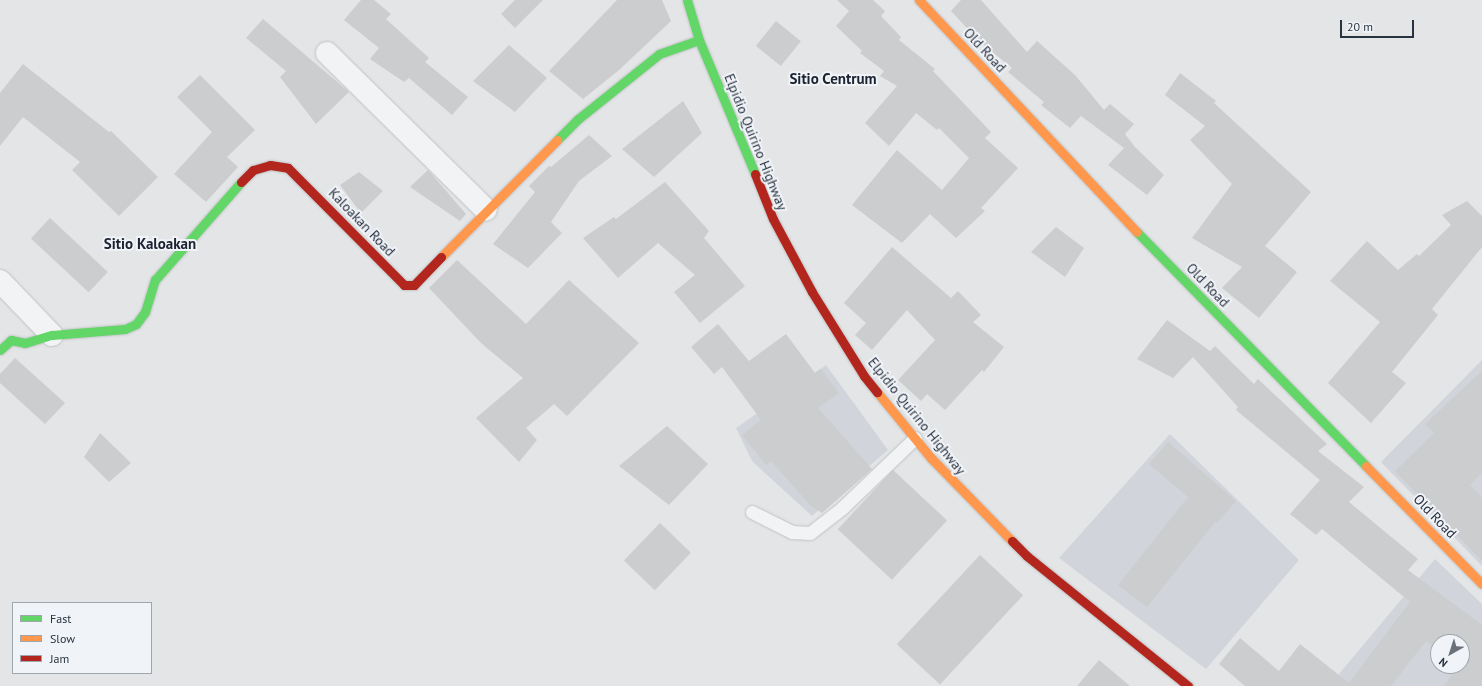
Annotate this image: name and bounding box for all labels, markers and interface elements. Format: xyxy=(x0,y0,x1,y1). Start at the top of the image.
scale bar xyxy=(1342,12,1416,38)
text: 20 m xyxy=(1347,19,1373,34)
street label: Old Road xyxy=(960,24,1010,76)
district label: Sitio Centrum xyxy=(789,70,877,88)
street label: Elpidio Quirino Highway xyxy=(721,71,791,213)
street label: Kaloakan Road xyxy=(325,184,399,260)
district label: Sitio Kaloakan xyxy=(104,235,196,253)
street label: Old Road xyxy=(1183,260,1233,310)
street label: Elpidio Quirino Highway xyxy=(865,354,969,478)
street label: Old Road xyxy=(1410,491,1460,541)
legend xyxy=(12,602,152,674)
text: Fast xyxy=(50,611,71,626)
text: Slow xyxy=(50,631,75,646)
north arrow xyxy=(1430,634,1470,674)
text: Jam xyxy=(50,651,69,666)
text: N xyxy=(1436,655,1450,670)

